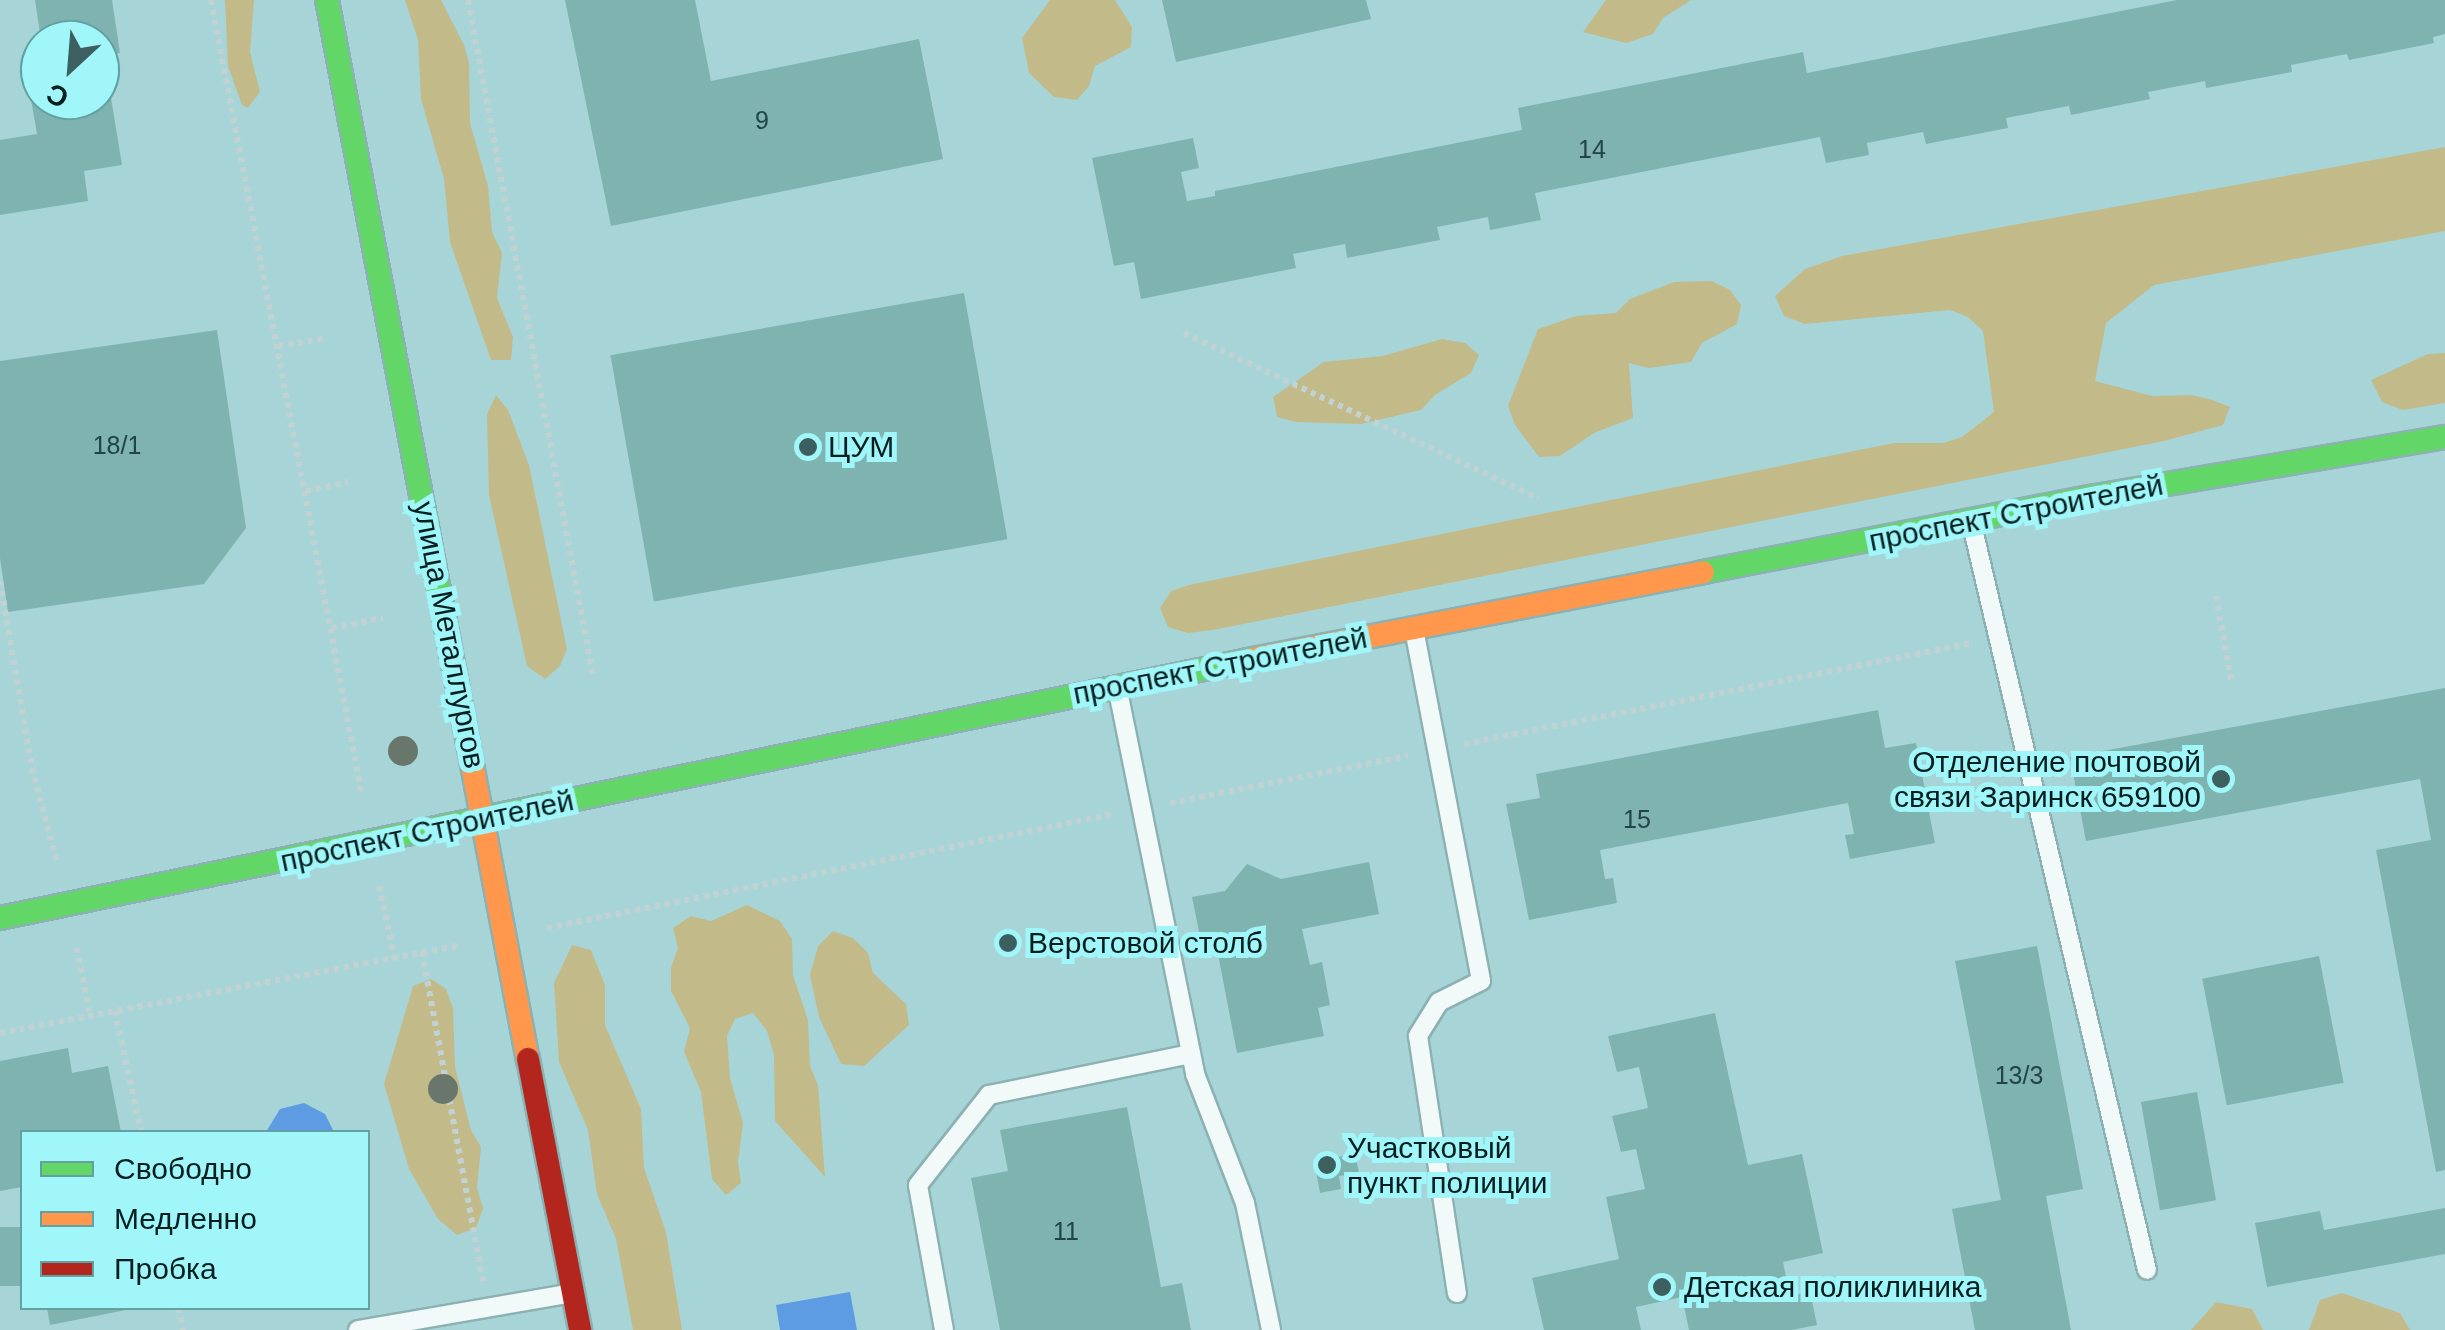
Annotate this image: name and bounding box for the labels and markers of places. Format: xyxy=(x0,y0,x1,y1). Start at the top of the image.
place label: ЦУМ xyxy=(828,429,894,465)
marker: ЦУМ xyxy=(797,436,819,458)
place label: Отделение почтовой связи Заринск 659100 xyxy=(1894,744,2201,814)
marker: Отделение почтовой связи Заринск 659100 xyxy=(2210,768,2232,790)
place label: Верстовой столб xyxy=(1028,925,1263,961)
marker: Верстовой столб xyxy=(997,932,1019,954)
place label: Участковый пункт полиции xyxy=(1347,1130,1548,1200)
marker: Участковый пункт полиции xyxy=(1316,1154,1338,1176)
place label: Детская поликлиника xyxy=(1684,1269,1982,1305)
marker: Детская поликлиника xyxy=(1649,1274,1675,1300)

